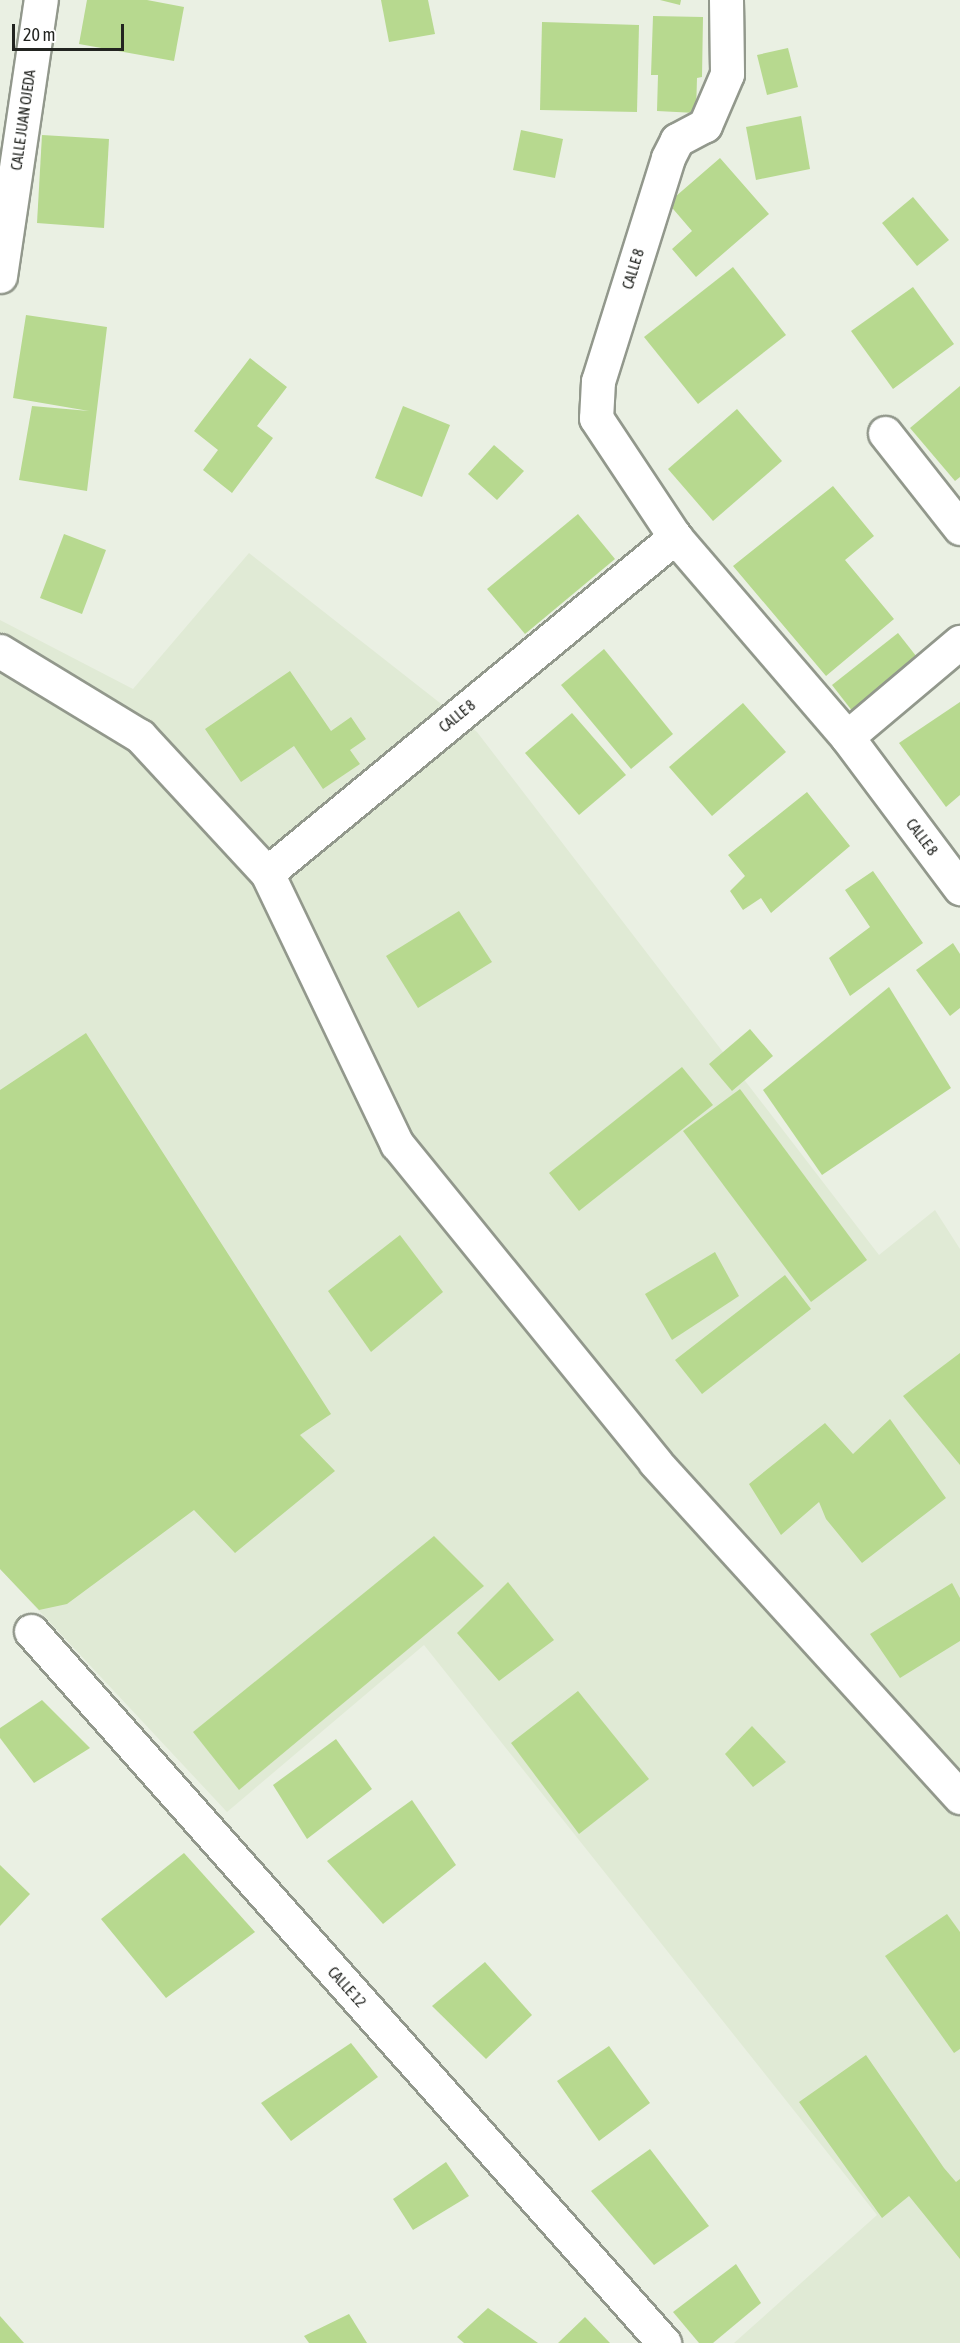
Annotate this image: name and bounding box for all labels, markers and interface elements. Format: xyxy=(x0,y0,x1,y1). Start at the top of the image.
scale bar xyxy=(15,12,128,50)
text: 20 m xyxy=(23,24,55,45)
street label: CALLE JUAN OJEDA xyxy=(7,69,39,171)
street label: CALLE 8 xyxy=(618,247,648,291)
street label: CALLE 8 xyxy=(435,696,479,736)
street label: CALLE 8 xyxy=(902,815,942,859)
street label: CALLE 12 xyxy=(324,1963,370,2011)

